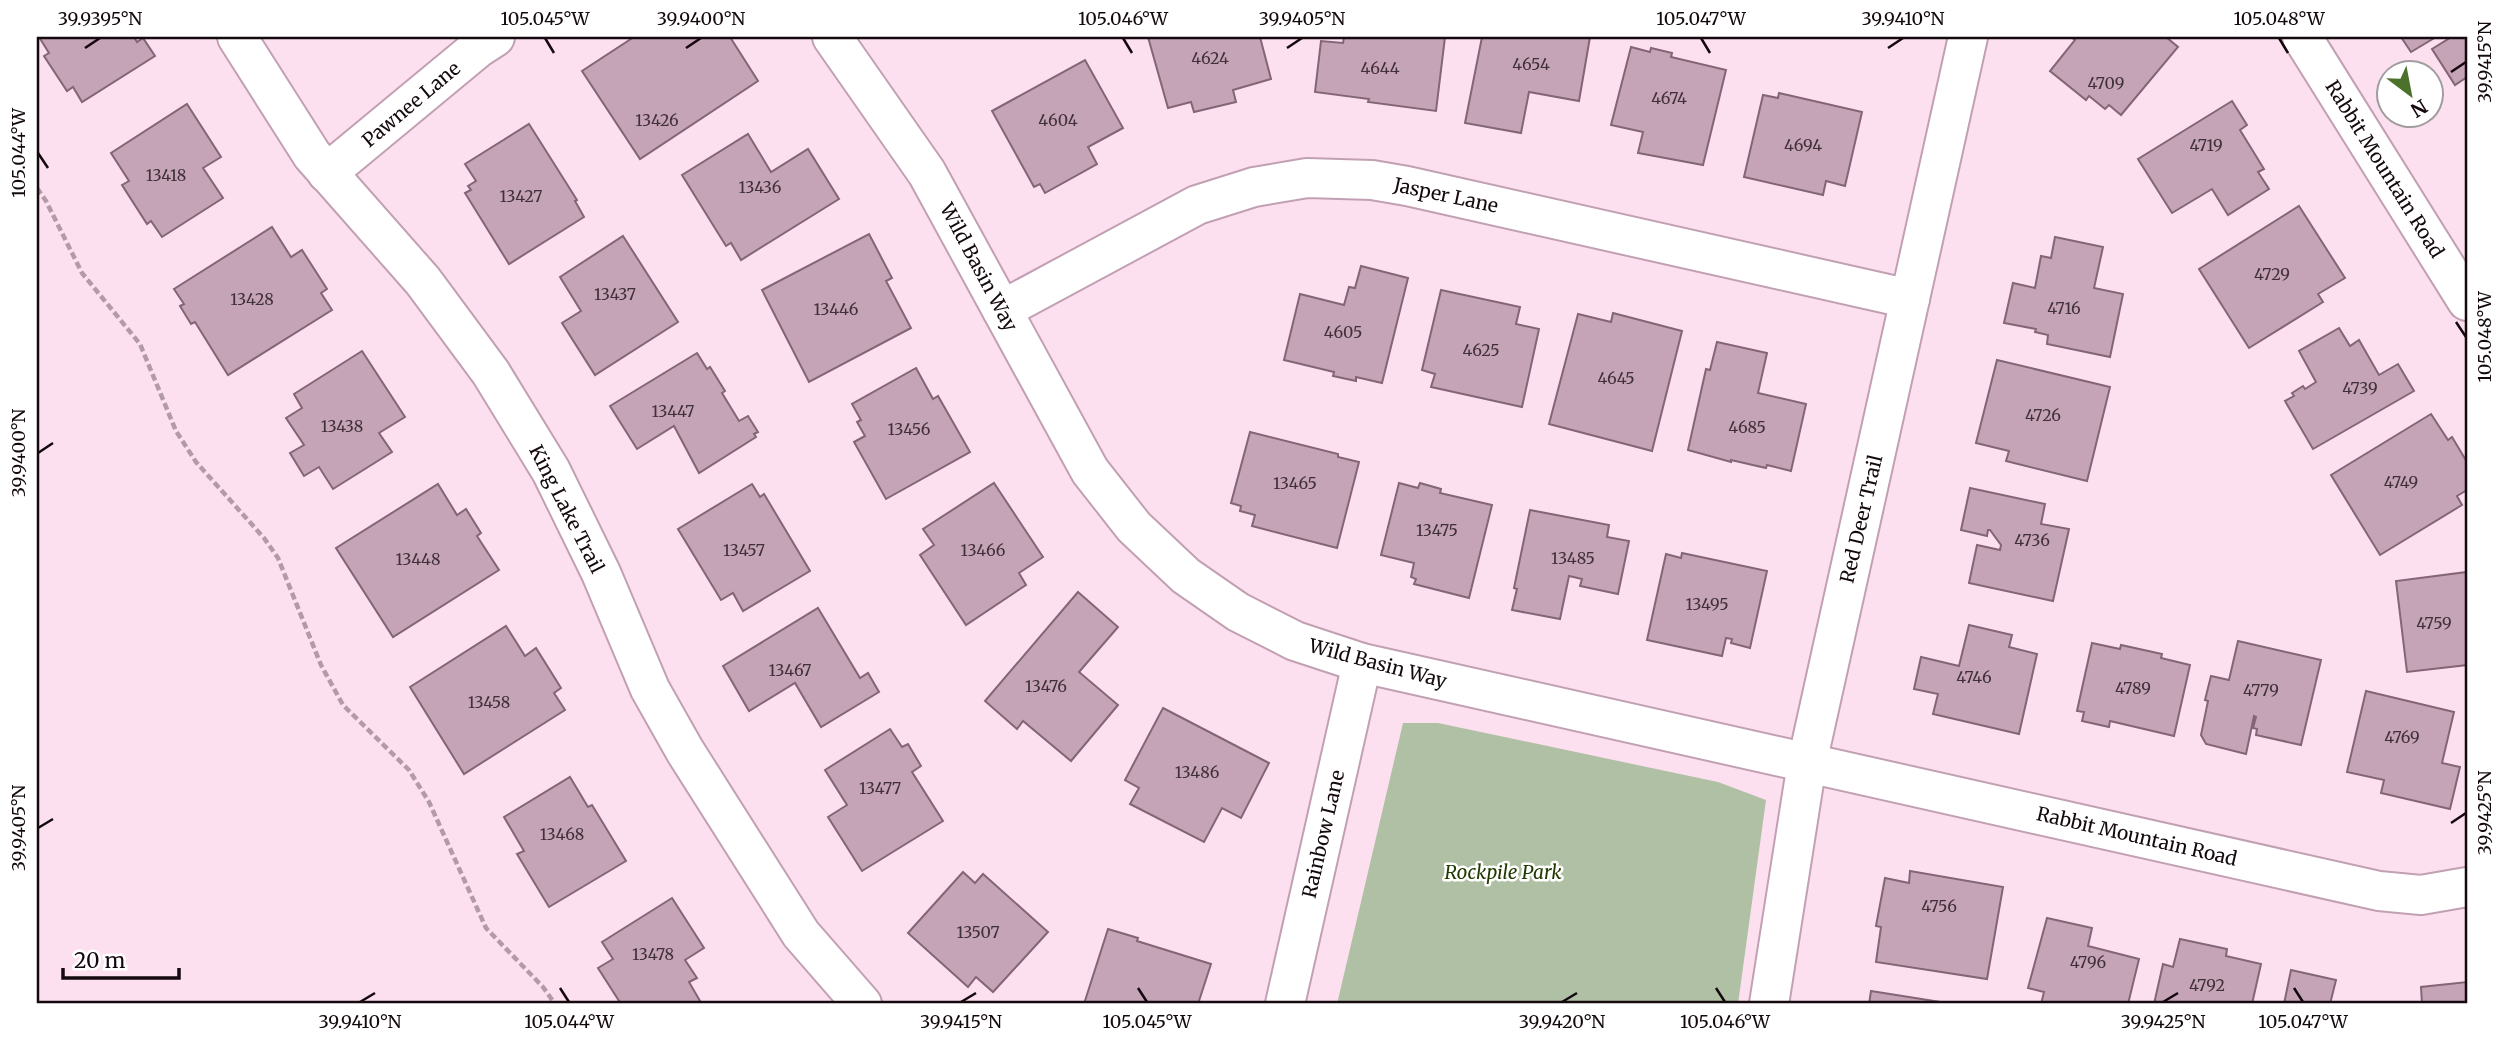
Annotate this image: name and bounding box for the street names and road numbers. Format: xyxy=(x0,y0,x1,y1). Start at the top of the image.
street label: Pawnee Lane xyxy=(357,56,465,152)
street label: Rabbit Mountain Road xyxy=(2321,76,2449,262)
street label: Jasper Lane xyxy=(1391,172,1501,218)
street label: Wild Basin Way xyxy=(935,198,1023,335)
street label: King Lake Trail xyxy=(524,441,610,577)
street label: Red Deer Trail xyxy=(1835,452,1887,585)
street label: Wild Basin Way xyxy=(1305,633,1450,693)
street label: Rainbow Lane xyxy=(1297,768,1349,900)
street label: Rabbit Mountain Road xyxy=(2034,801,2240,871)

